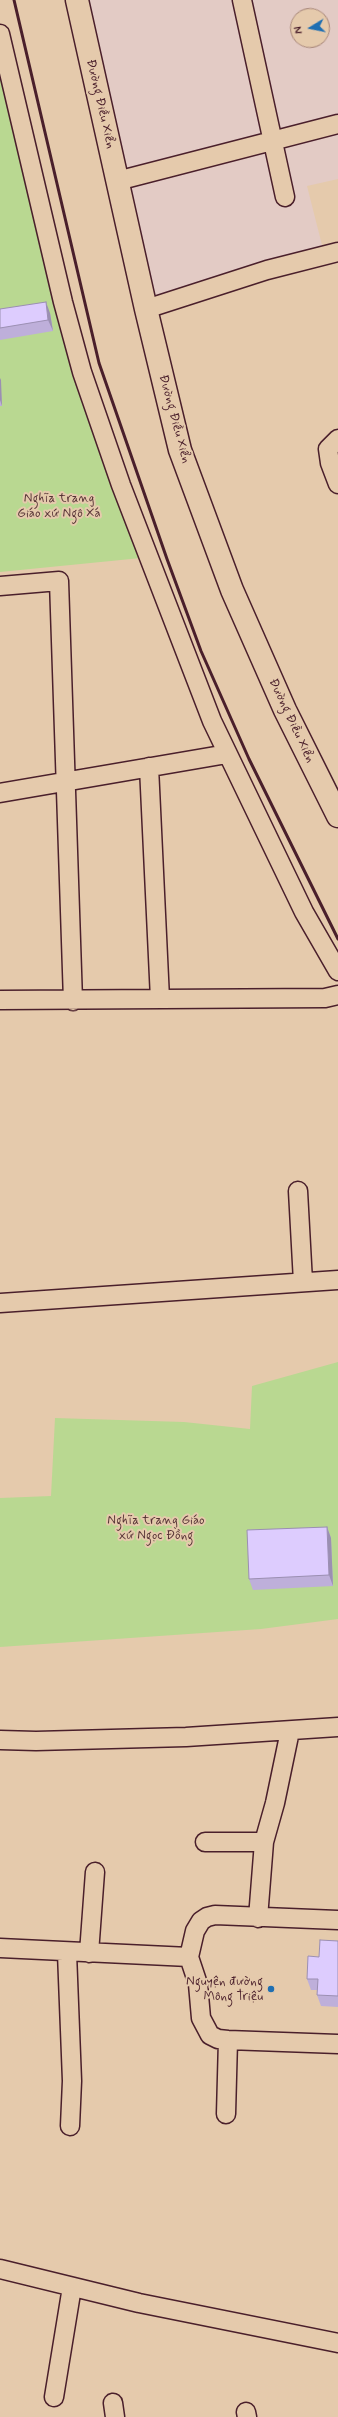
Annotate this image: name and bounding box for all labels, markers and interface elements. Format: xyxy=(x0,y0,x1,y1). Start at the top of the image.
north arrow xyxy=(290,8,330,48)
text: N xyxy=(292,25,307,35)
street label: Đường Điều Xiển xyxy=(82,58,118,150)
street label: Đường Điều Xiển xyxy=(155,373,193,465)
park label: Nghĩa trang Giáo xứ Ngô Xá xyxy=(17,491,101,522)
street label: Đường Điều Xiển xyxy=(265,676,317,766)
park label: Nghĩa trang Giáo xứ Ngọc Đồng xyxy=(107,1513,205,1544)
place label: Nguyện đường Mông Triệu xyxy=(186,1974,263,2005)
marker: Nguyện đường Mông Triệu xyxy=(266,1984,276,1994)

